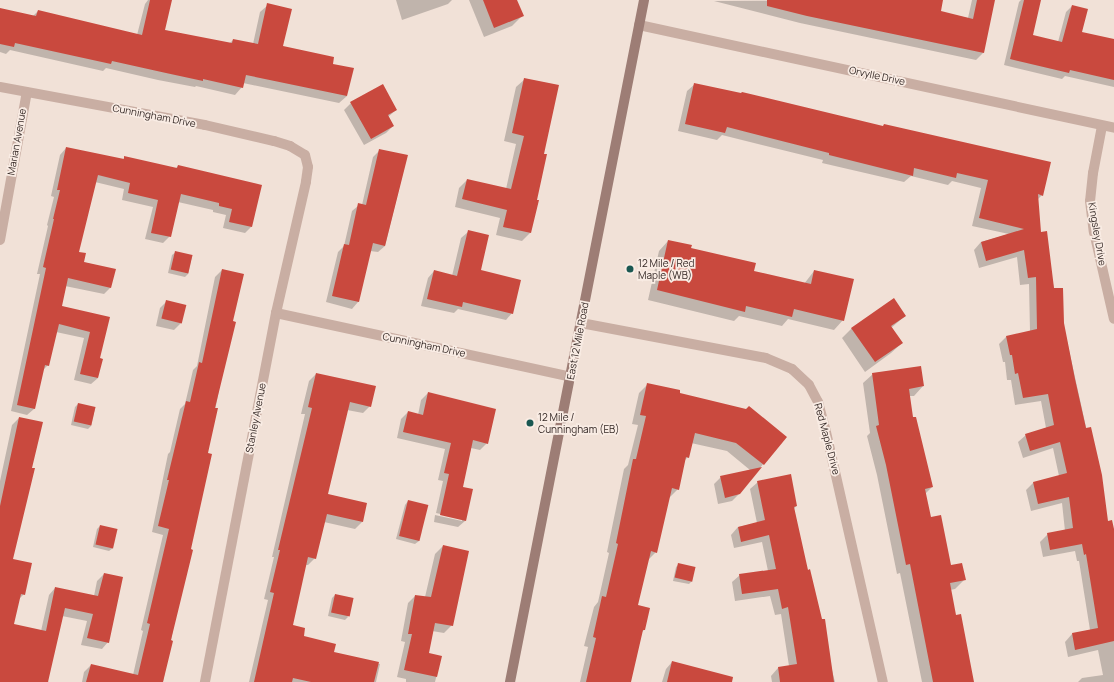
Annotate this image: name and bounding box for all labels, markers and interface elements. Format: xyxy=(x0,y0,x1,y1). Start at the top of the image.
street label: Orvylle Drive xyxy=(848,64,906,88)
street label: Cunningham Drive xyxy=(111,102,197,130)
street label: Marian Avenue xyxy=(5,108,29,176)
street label: Kingsley Drive xyxy=(1086,201,1108,267)
place label: 12 Mile / Red Maple (WB) xyxy=(638,257,694,280)
marker: 12 Mile / Red Maple (WB) xyxy=(625,264,635,274)
street label: East 12 Mile Road xyxy=(565,301,591,381)
street label: Cunningham Drive xyxy=(381,330,467,360)
street label: Stanley Avenue xyxy=(243,382,269,454)
street label: Red Maple Drive xyxy=(812,402,842,476)
place label: 12 Mile / Cunningham (EB) xyxy=(538,411,619,434)
marker: 12 Mile / Cunningham (EB) xyxy=(525,418,535,428)

